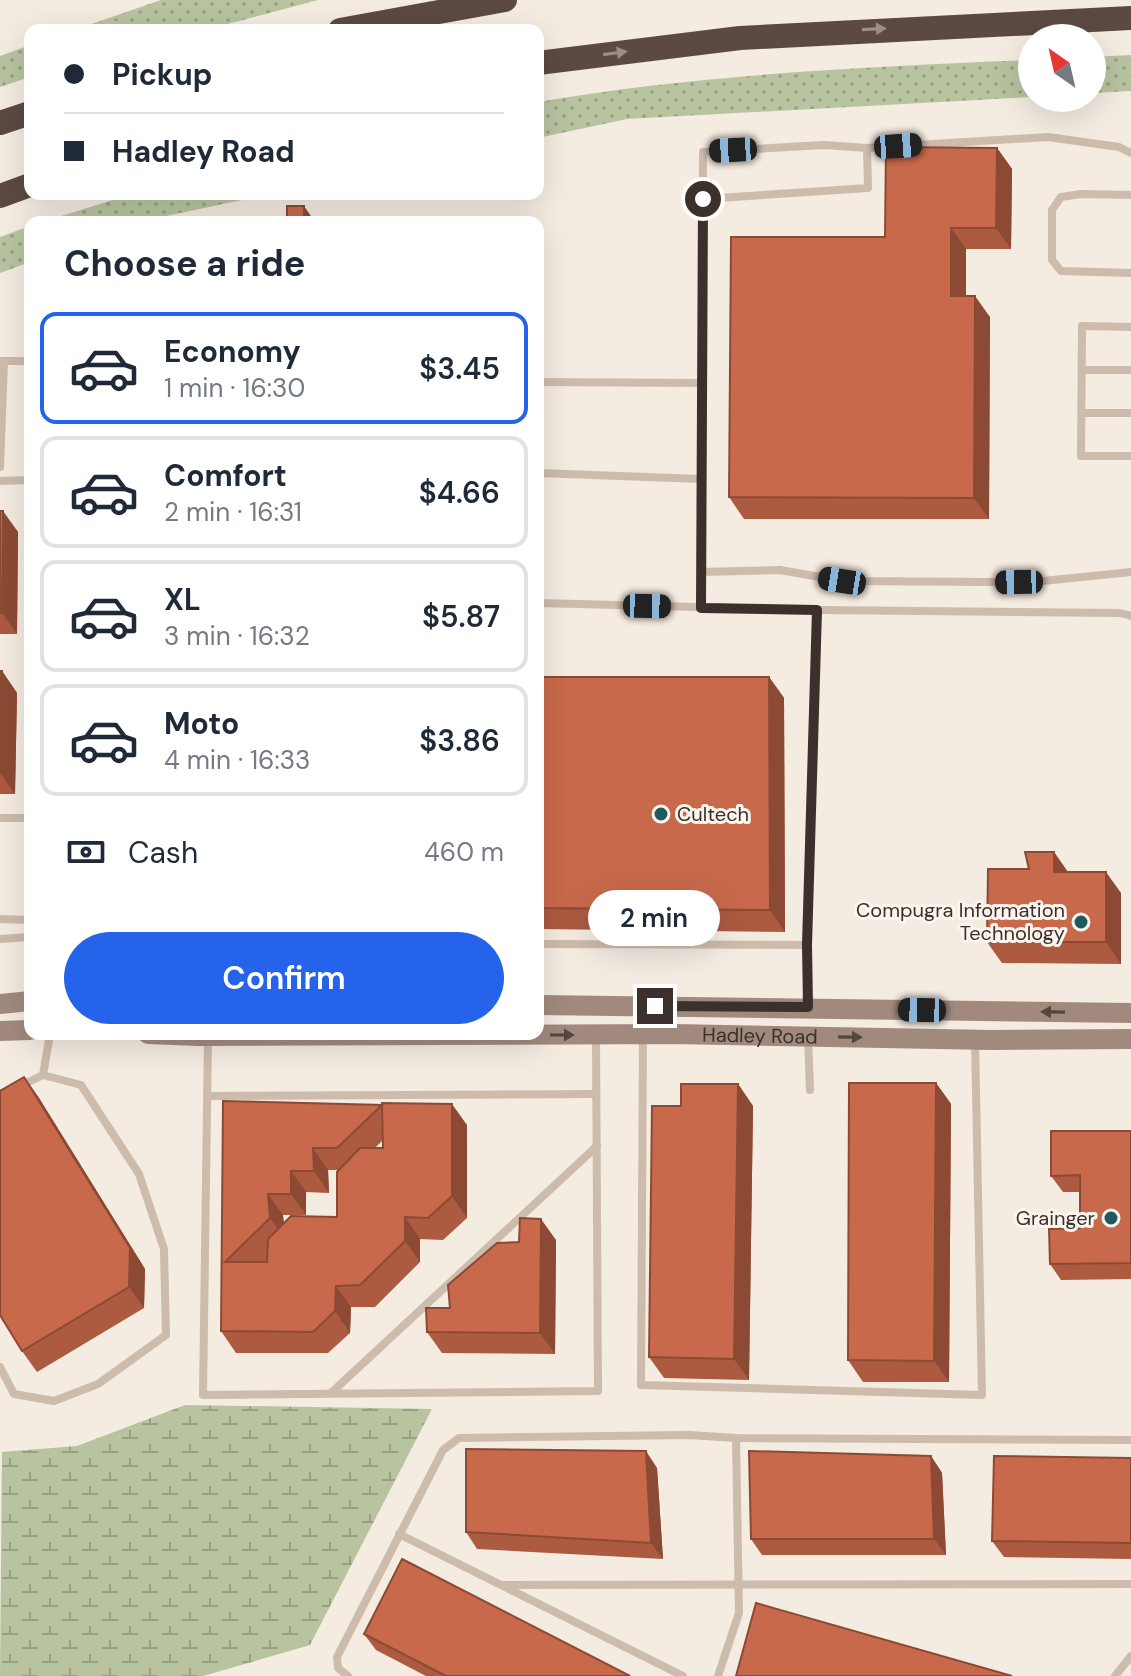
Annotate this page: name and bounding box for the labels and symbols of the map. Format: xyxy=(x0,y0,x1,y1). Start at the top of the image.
one-way arrow xyxy=(862,23,887,36)
north arrow xyxy=(1018,24,1106,112)
one-way arrow xyxy=(603,46,628,59)
car xyxy=(873,132,923,160)
car xyxy=(708,137,758,163)
route start xyxy=(685,181,721,217)
car xyxy=(816,565,868,597)
car xyxy=(995,570,1043,594)
car xyxy=(623,594,671,618)
place label: Cultech xyxy=(677,801,749,827)
marker: Cultech xyxy=(652,805,670,823)
callout: 2 min xyxy=(589,890,721,946)
place label: Compugra Information Technology xyxy=(856,897,1065,946)
marker: Compugra Information Technology xyxy=(1072,913,1090,931)
route end xyxy=(637,988,673,1024)
car xyxy=(898,998,946,1022)
one-way arrow xyxy=(1040,1006,1065,1018)
street label: Hadley Road xyxy=(702,1022,818,1050)
one-way arrow xyxy=(550,1029,575,1041)
one-way arrow xyxy=(838,1031,863,1044)
place label: Grainger xyxy=(1016,1205,1095,1231)
marker: Grainger xyxy=(1102,1209,1120,1227)

